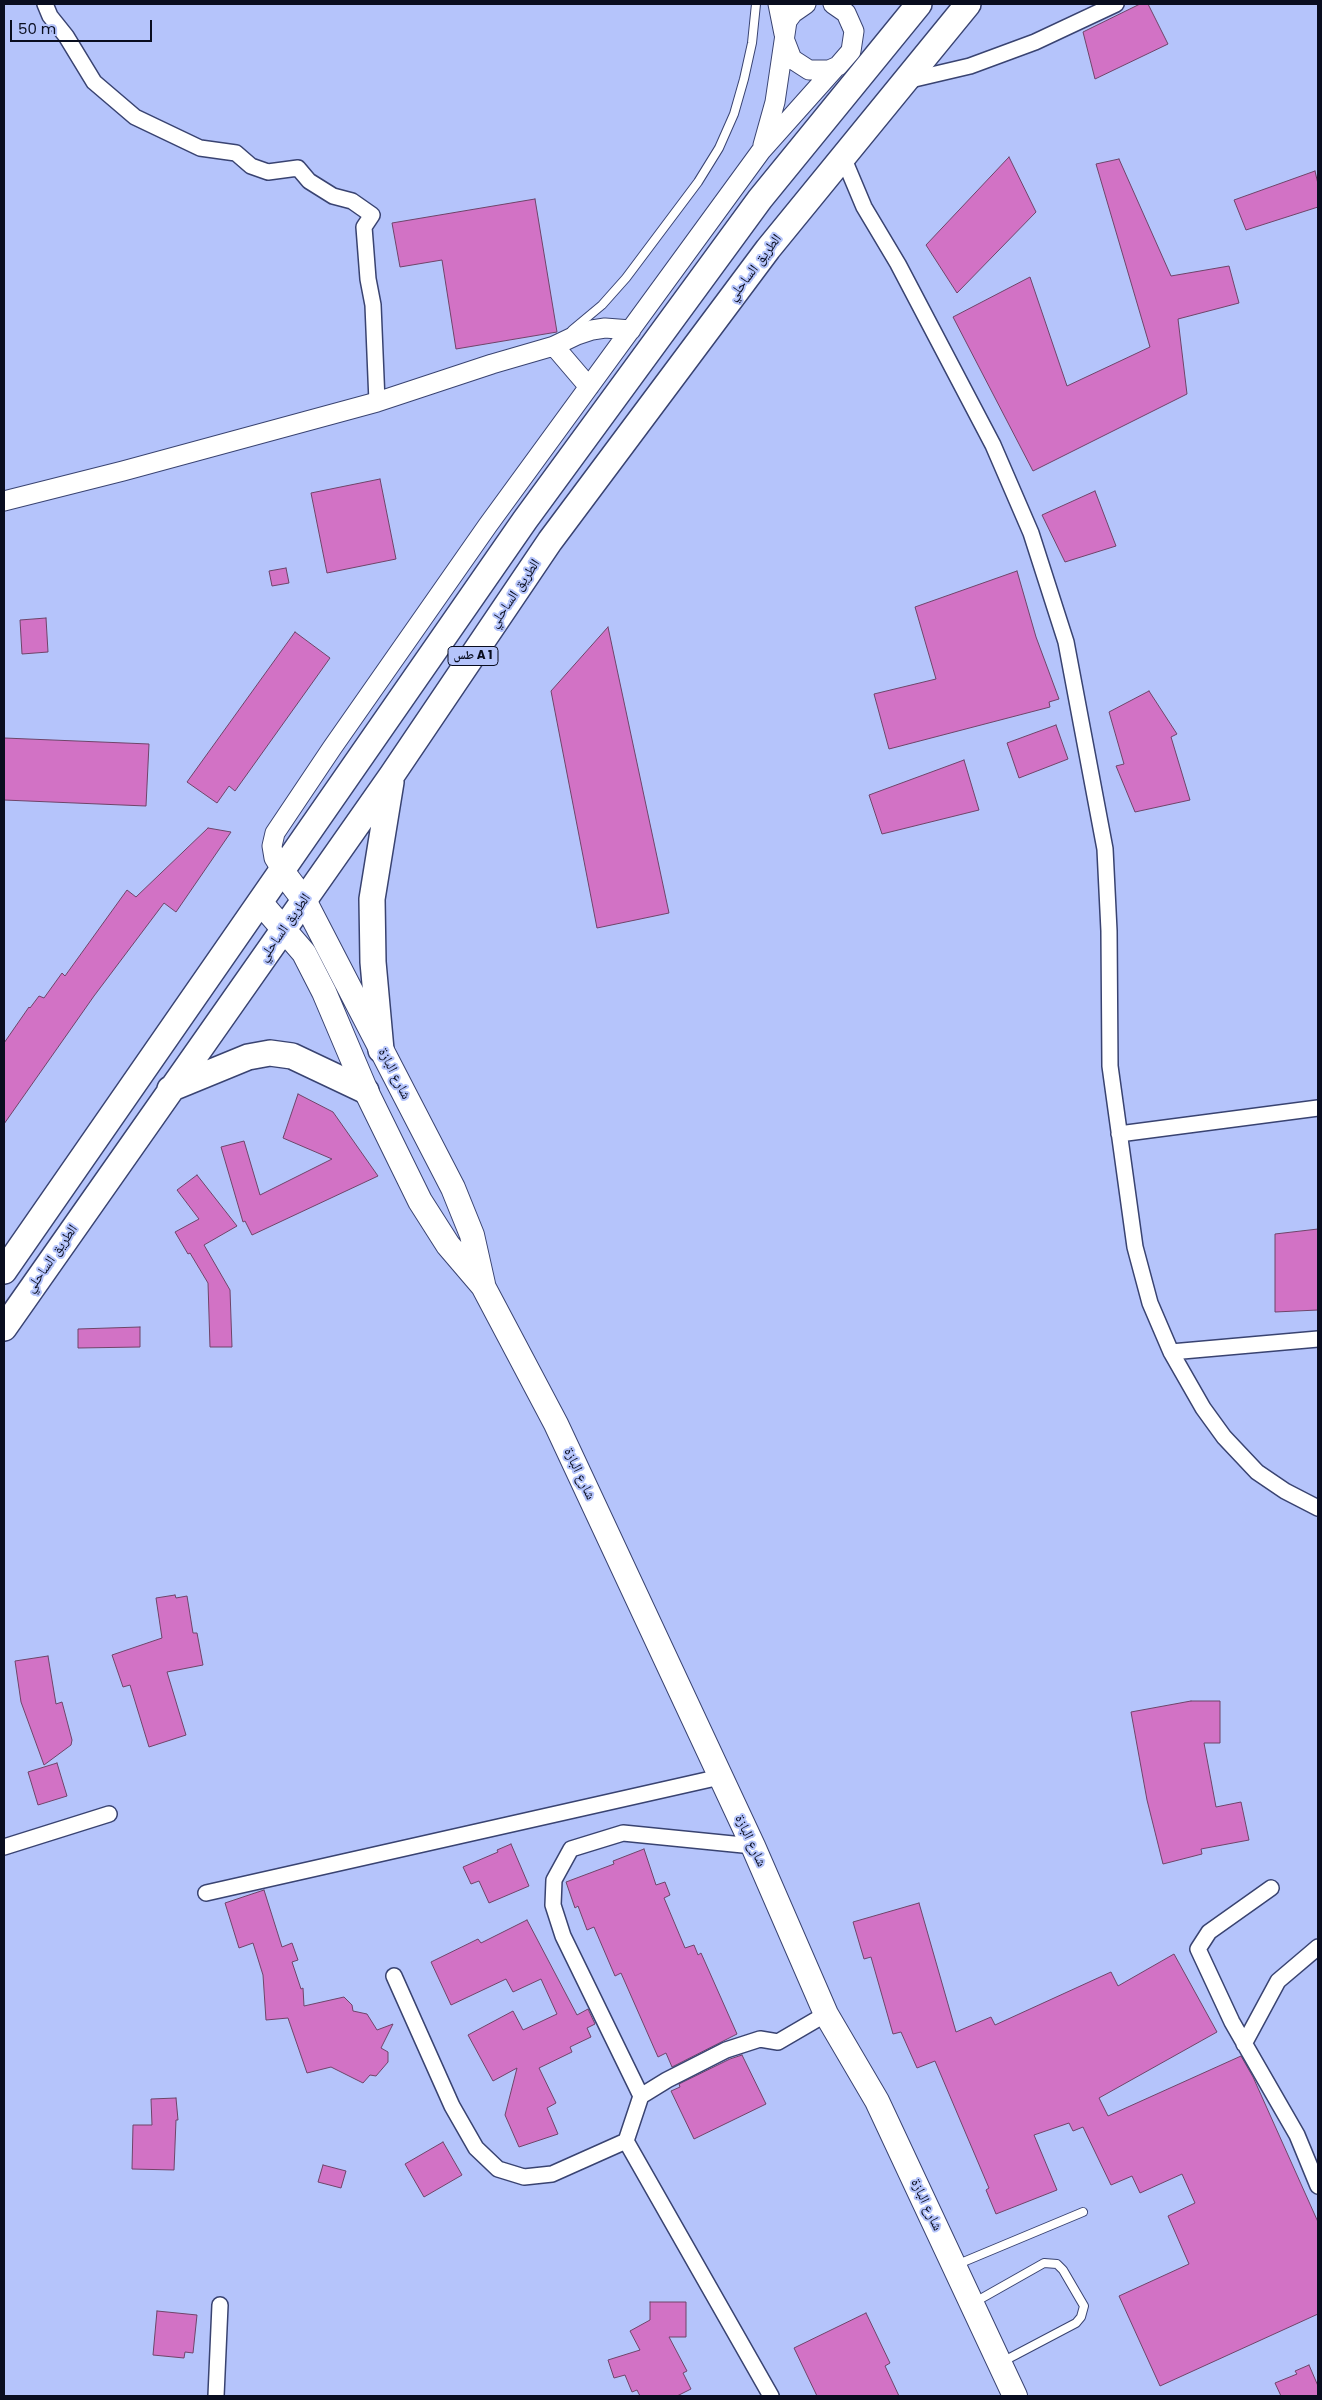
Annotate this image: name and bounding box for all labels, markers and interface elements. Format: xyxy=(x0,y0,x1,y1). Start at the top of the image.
scale bar xyxy=(12,10,155,42)
text: 50 m xyxy=(18,18,56,39)
street label: الطريق الساحلي xyxy=(724,231,786,305)
street label: الطريق الساحلي xyxy=(486,556,544,632)
road number: طس A 1 xyxy=(448,646,498,666)
street label: الطريق الساحلي xyxy=(255,891,315,965)
street label: شارع البازة xyxy=(374,1046,414,1102)
street label: الطريق الساحلي xyxy=(22,1222,82,1296)
street label: شارع البازة xyxy=(560,1445,598,1503)
street label: شارع البازة xyxy=(731,1812,769,1870)
street label: شارع البازة xyxy=(907,2176,945,2234)

